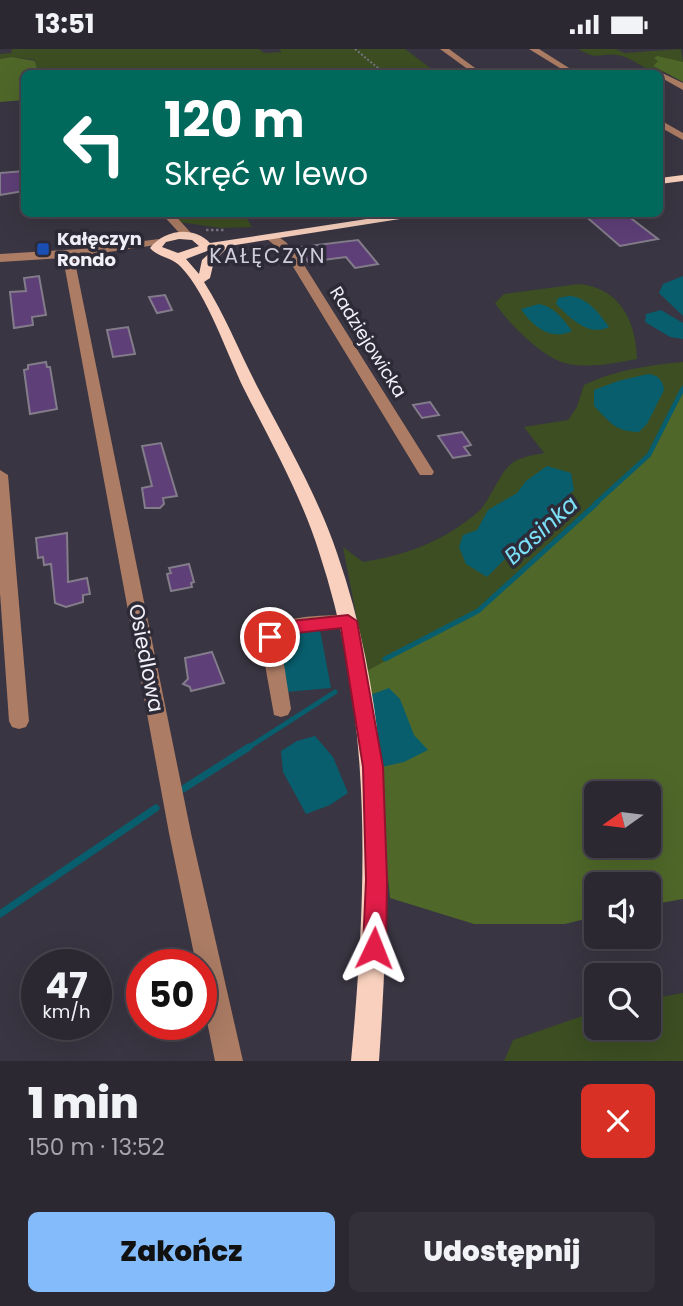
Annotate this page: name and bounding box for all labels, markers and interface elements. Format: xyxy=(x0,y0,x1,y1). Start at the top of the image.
text: 13:51 xyxy=(35,6,95,42)
text: 120 m xyxy=(164,86,305,154)
icon: left xyxy=(49,98,140,189)
text: Skręć w lewo xyxy=(164,151,368,196)
place label: Kałęczyn Rondo xyxy=(57,226,142,272)
marker: Kałęczyn Rondo xyxy=(35,241,51,257)
district label: KAŁĘCZYN xyxy=(209,241,327,270)
street label: Radziejowicka xyxy=(324,281,413,402)
water label: Basinka xyxy=(497,488,585,572)
street label: Osiedlowa xyxy=(122,601,171,715)
pin xyxy=(240,607,300,667)
icon: arrive xyxy=(251,618,289,656)
north arrow xyxy=(584,781,662,857)
map controls xyxy=(584,781,661,1040)
button: sound xyxy=(584,872,661,949)
position arrow xyxy=(337,911,411,985)
speed limit sign: 50 xyxy=(126,949,217,1040)
text: 47 xyxy=(45,961,88,1010)
button: search xyxy=(584,963,661,1040)
text: km/h xyxy=(43,999,90,1024)
text: 1 min xyxy=(28,1074,139,1133)
button: close xyxy=(581,1084,655,1158)
text: 150 m · 13:52 xyxy=(28,1131,165,1163)
button: Zakończ xyxy=(28,1212,335,1292)
button: Udostępnij xyxy=(349,1212,655,1292)

